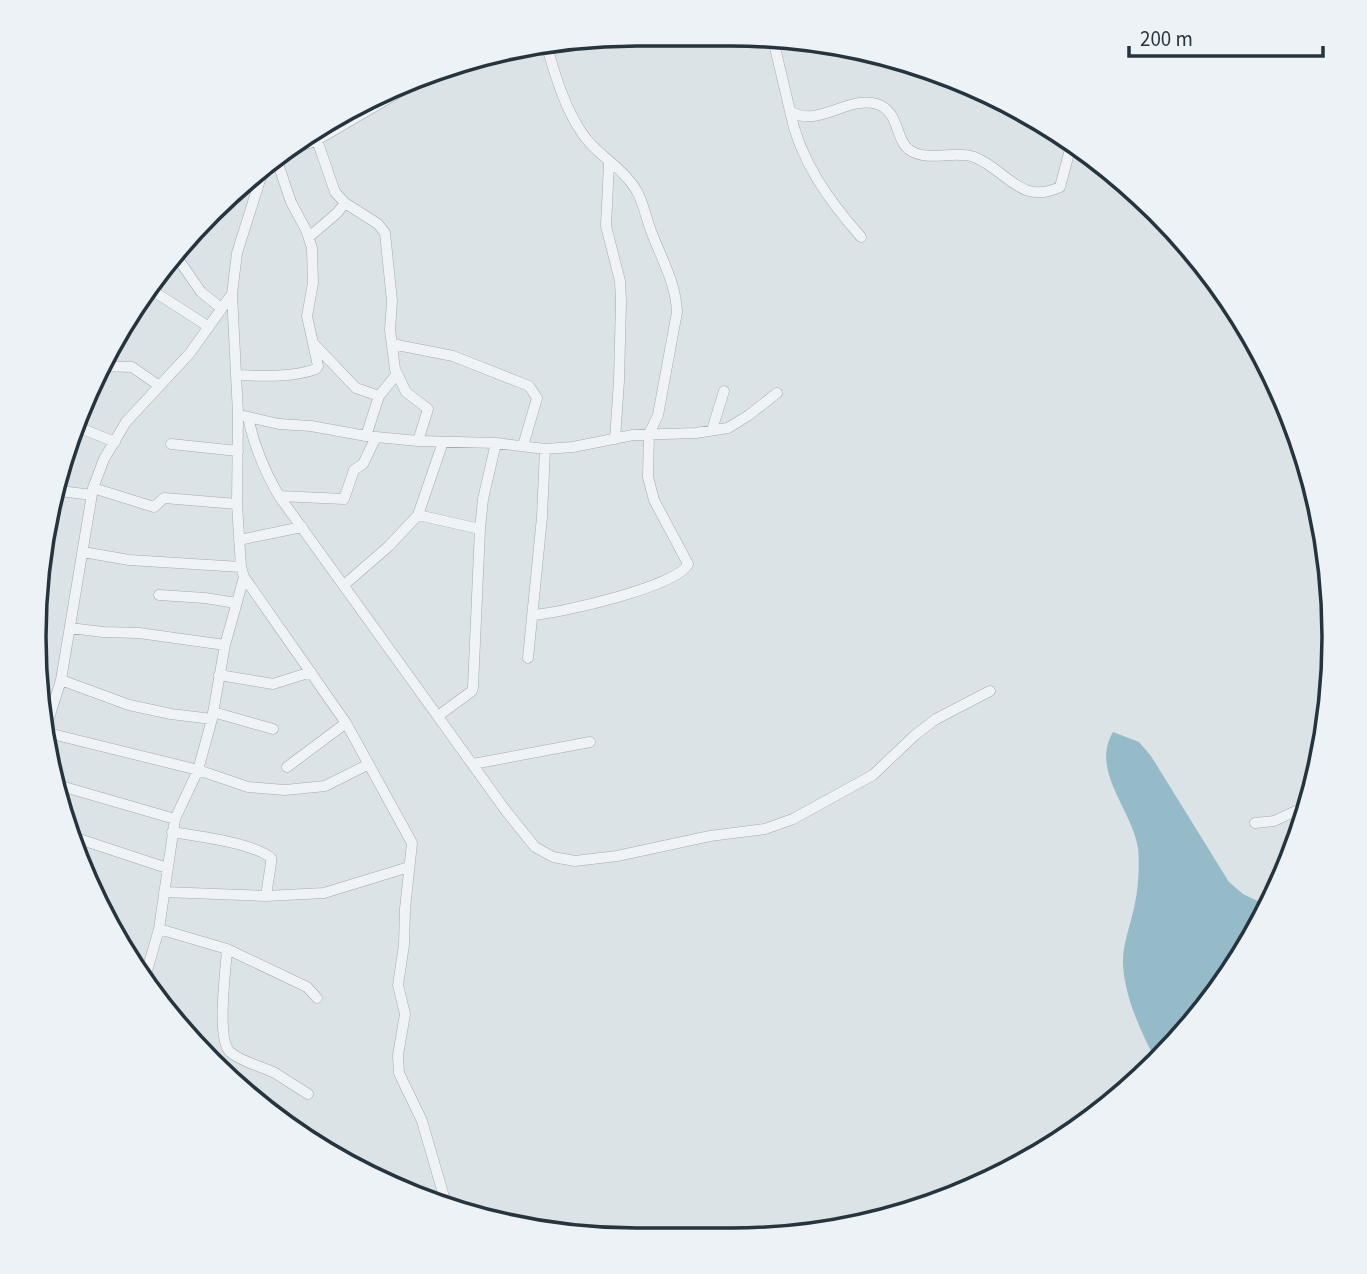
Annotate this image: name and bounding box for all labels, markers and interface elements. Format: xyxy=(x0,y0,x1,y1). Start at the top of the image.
scale bar xyxy=(1129,14,1323,58)
text: 200 m xyxy=(1140,24,1193,54)

